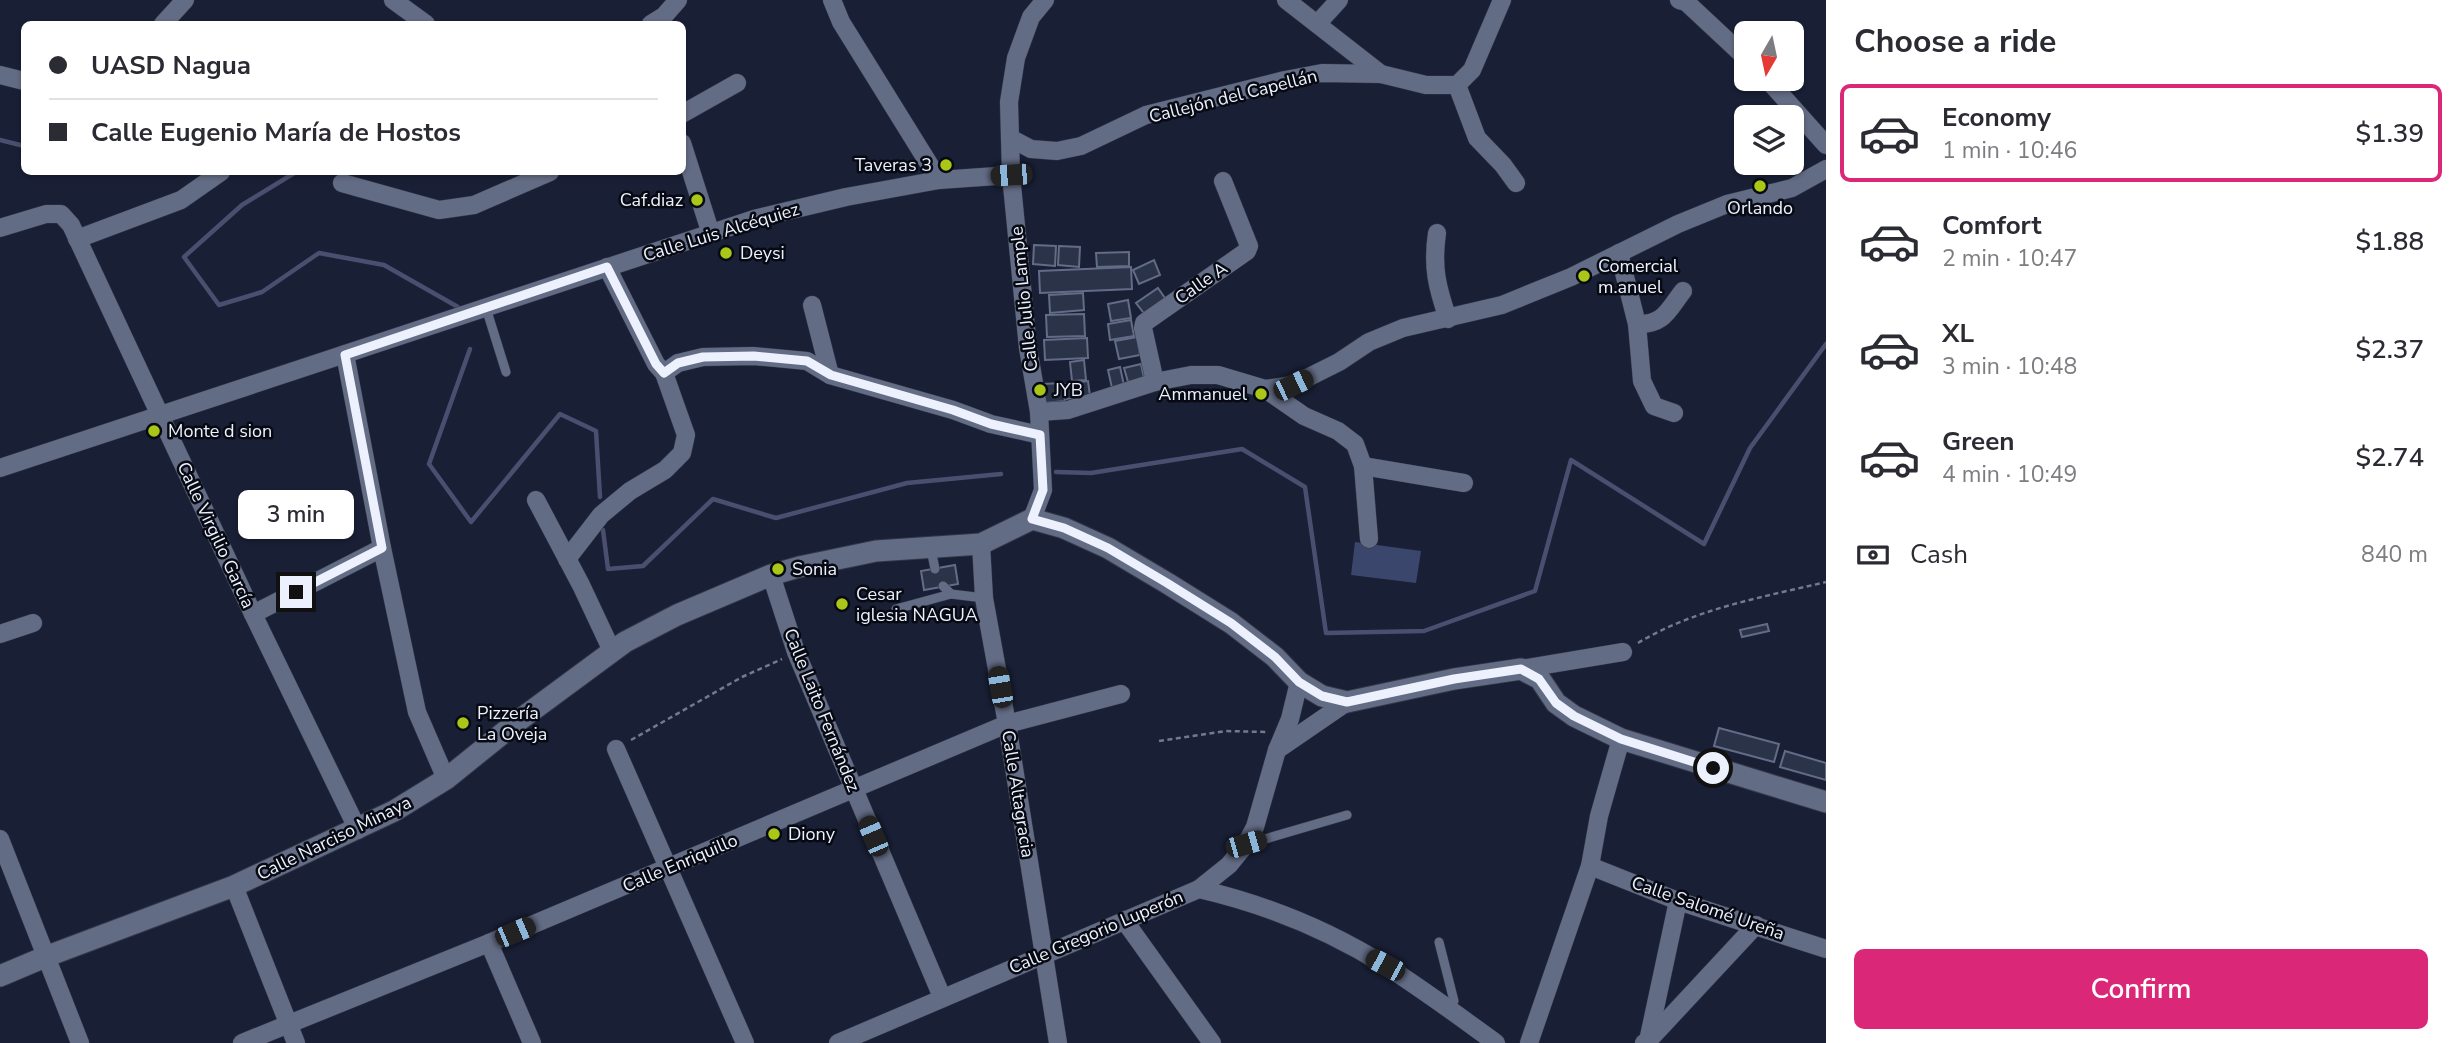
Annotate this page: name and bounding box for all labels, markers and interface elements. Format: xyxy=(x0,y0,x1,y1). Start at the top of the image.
text: Choose a ride xyxy=(1854,20,2056,63)
north arrow xyxy=(1734,21,1804,91)
map controls xyxy=(1734,21,1804,175)
text: UASD Nagua xyxy=(91,48,251,83)
street label: Callejón del Capellán xyxy=(1146,63,1320,129)
text: Economy xyxy=(1942,100,2051,135)
icon: car xyxy=(1858,102,1921,165)
button: layers xyxy=(1734,105,1804,175)
text: Calle Eugenio María de Hostos xyxy=(91,115,461,150)
text: $1.39 xyxy=(2355,116,2424,151)
text: 1 min · 10:46 xyxy=(1942,135,2077,166)
place label: Taveras 3 xyxy=(854,153,932,177)
marker: Taveras 3 xyxy=(938,157,954,173)
car xyxy=(990,163,1033,187)
marker: Orlando xyxy=(1752,178,1768,194)
place label: Caf.diaz xyxy=(620,188,683,212)
marker: Caf.diaz xyxy=(689,192,705,208)
place label: Orlando xyxy=(1727,196,1793,220)
street label: Calle Luis Alcéquiez xyxy=(640,197,802,267)
text: Comfort xyxy=(1942,208,2042,243)
icon: car xyxy=(1858,210,1921,273)
text: $1.88 xyxy=(2355,224,2424,259)
street label: Calle Julio Lample xyxy=(1004,225,1044,373)
place label: Deysi xyxy=(740,241,785,265)
text: 2 min · 10:47 xyxy=(1942,243,2077,274)
marker: Deysi xyxy=(718,245,734,261)
place label: Comercial m.anuel xyxy=(1598,254,1679,299)
street label: Calle A xyxy=(1170,256,1232,310)
marker: Comercial m.anuel xyxy=(1576,268,1592,284)
text: XL xyxy=(1942,316,1974,351)
icon: car xyxy=(1858,318,1921,381)
text: $2.37 xyxy=(2355,332,2424,367)
text: 3 min · 10:48 xyxy=(1942,351,2077,382)
car xyxy=(1270,366,1317,404)
place label: JYB xyxy=(1053,378,1083,402)
marker: JYB xyxy=(1032,382,1048,398)
place label: Ammanuel xyxy=(1158,382,1248,406)
marker: Ammanuel xyxy=(1253,386,1269,402)
place label: Monte d sion xyxy=(168,419,272,443)
marker: Monte d sion xyxy=(146,423,162,439)
text: Green xyxy=(1942,424,2015,459)
icon: car xyxy=(1858,426,1921,489)
text: $2.74 xyxy=(2355,440,2424,475)
street label: Calle Virgilio García xyxy=(172,458,260,612)
text: 4 min · 10:49 xyxy=(1942,459,2077,490)
callout: 3 min xyxy=(238,490,354,540)
text: 3 min xyxy=(267,499,325,530)
icon: cash xyxy=(1854,536,1892,574)
text: Cash xyxy=(1910,537,1968,572)
text: 840 m xyxy=(2361,539,2428,570)
place label: Sonia xyxy=(792,557,837,581)
marker: Sonia xyxy=(770,561,786,577)
route end xyxy=(280,576,312,608)
place label: Cesar iglesia NAGUA xyxy=(856,582,978,627)
marker: Cesar iglesia NAGUA xyxy=(834,596,850,612)
street label: Calle Laito Fernández xyxy=(778,625,866,795)
car xyxy=(987,664,1014,710)
place label: Pizzería La Oveja xyxy=(477,701,547,746)
marker: Pizzería La Oveja xyxy=(455,715,471,731)
street label: Calle Altagracia xyxy=(996,729,1040,859)
route start xyxy=(1697,752,1729,784)
street label: Calle Narciso Minaya xyxy=(253,790,415,886)
car xyxy=(856,813,891,859)
place label: Diony xyxy=(788,822,836,846)
marker: Diony xyxy=(766,826,782,842)
street label: Calle Enriquillo xyxy=(619,828,741,898)
car xyxy=(1223,828,1270,860)
street label: Calle Salomé Ureña xyxy=(1628,871,1788,945)
street label: Calle Gregorio Luperón xyxy=(1005,884,1187,980)
car xyxy=(492,914,539,950)
car xyxy=(1362,946,1409,984)
button: Confirm xyxy=(1854,949,2428,1029)

